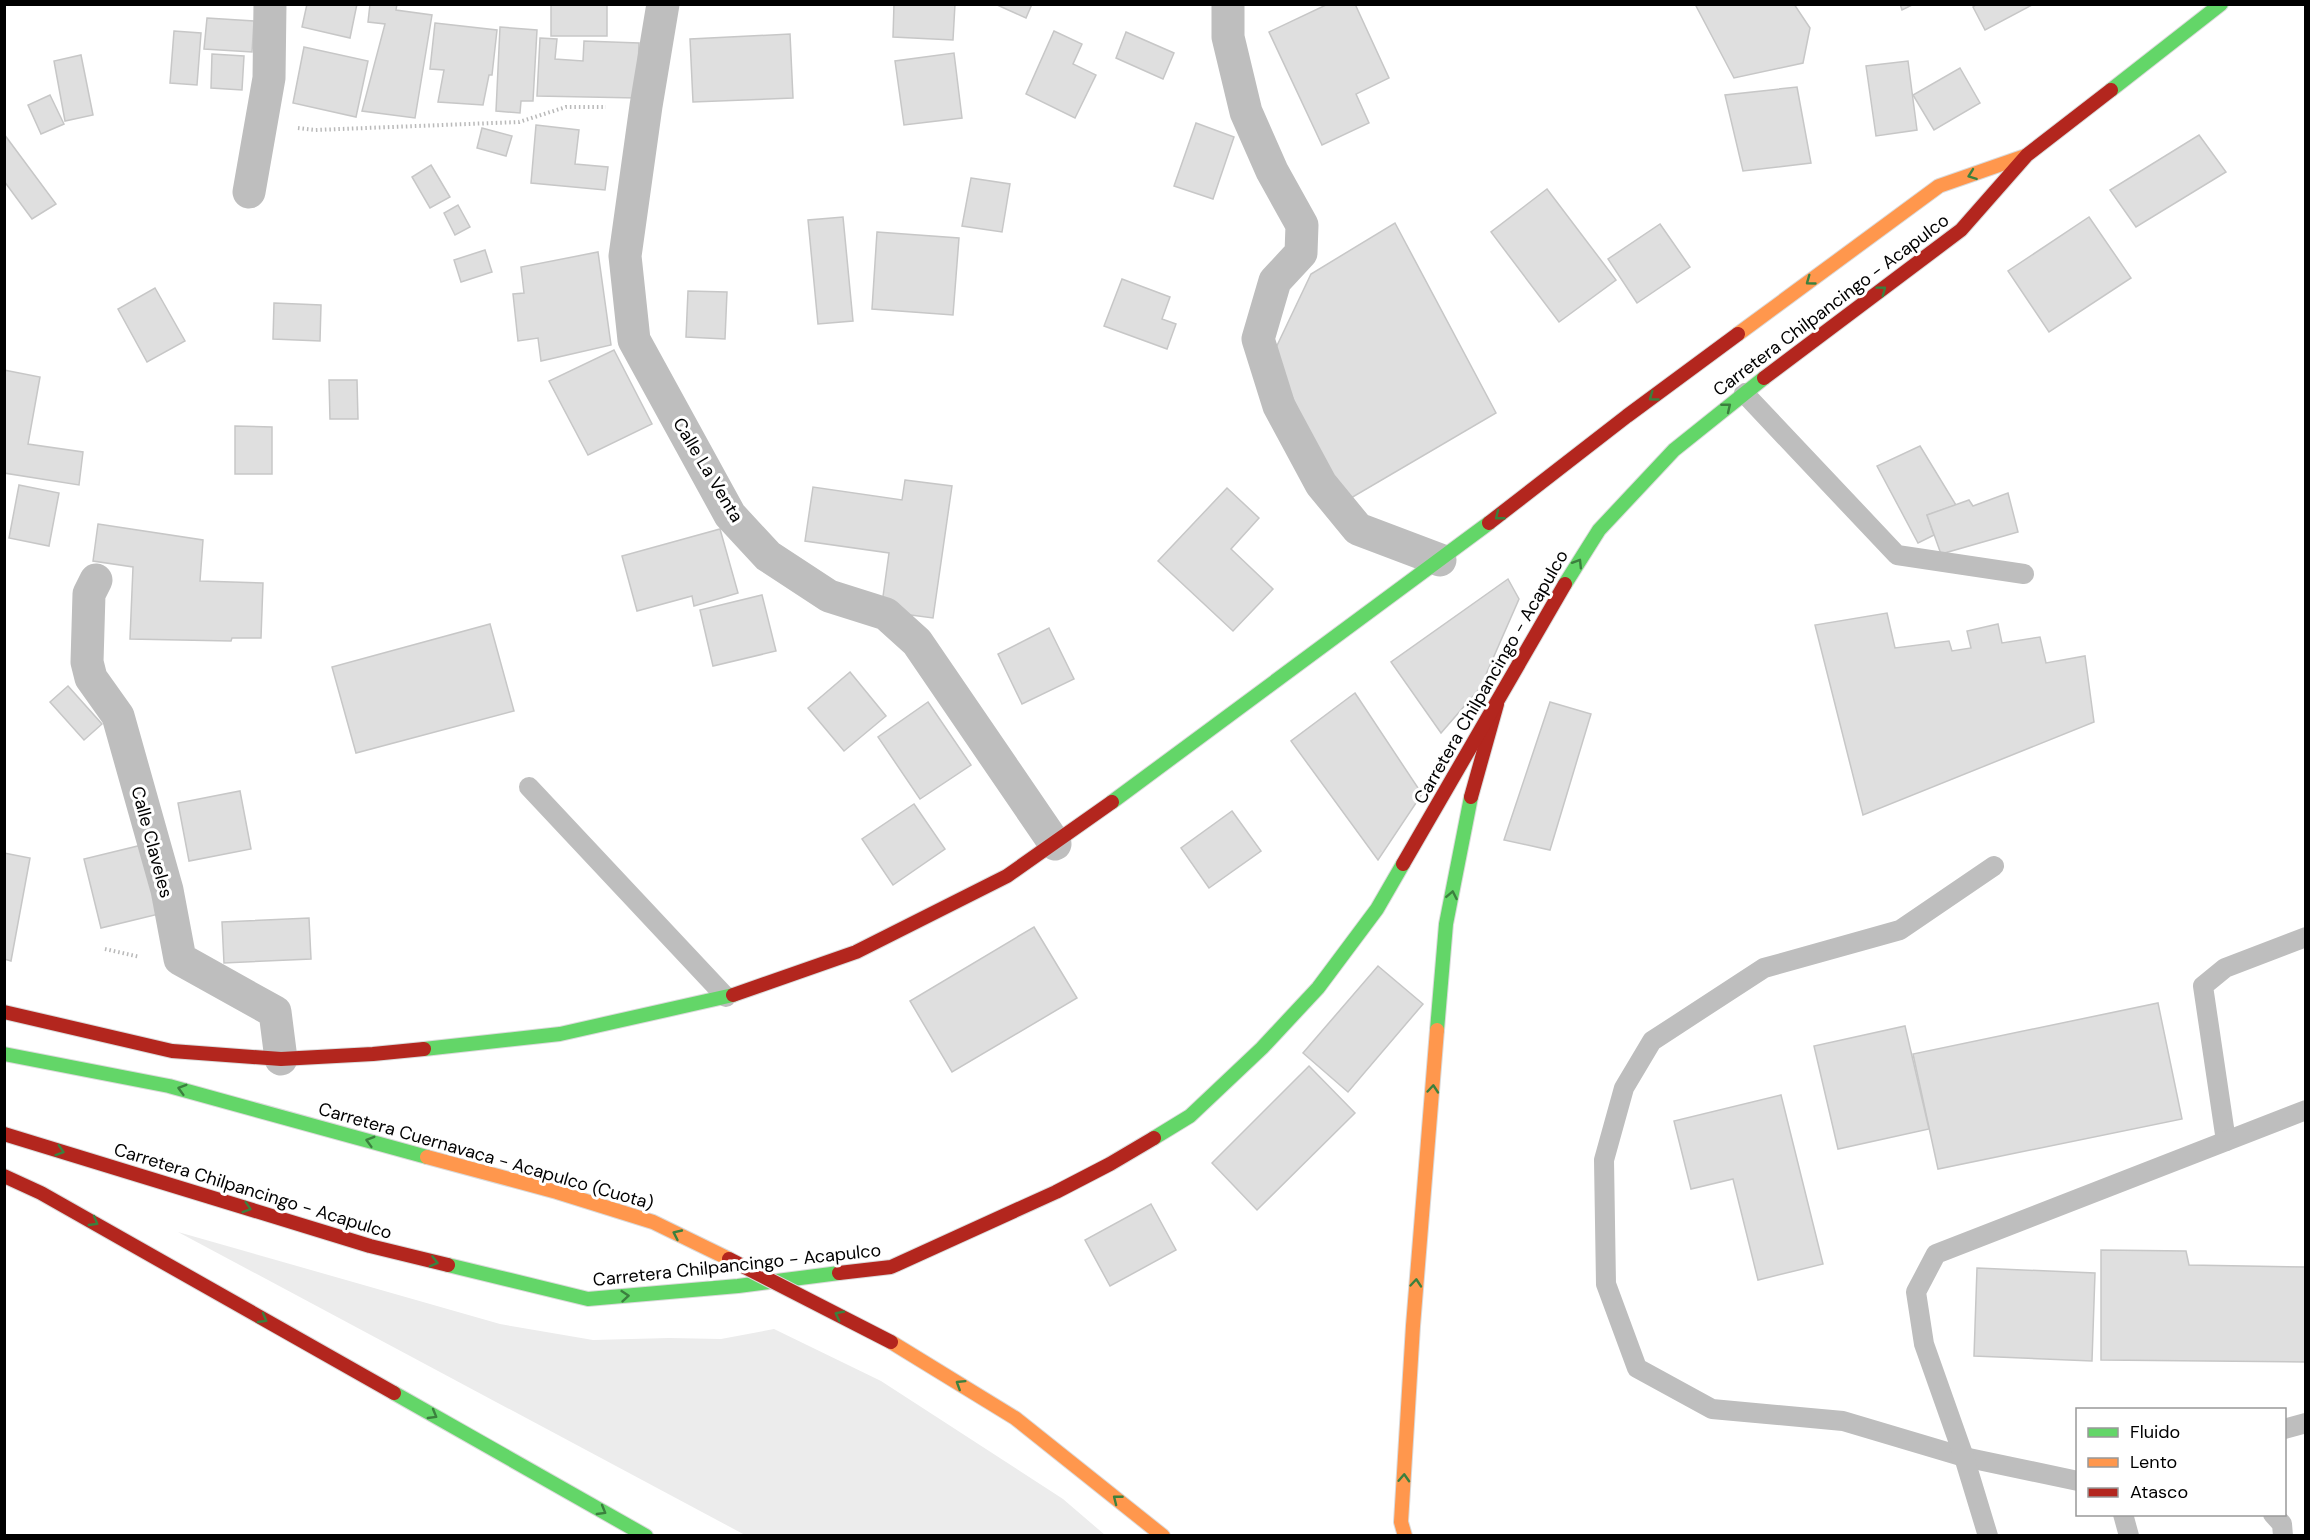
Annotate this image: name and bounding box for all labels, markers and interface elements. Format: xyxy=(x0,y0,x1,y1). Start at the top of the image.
one-way arrow xyxy=(1967,167,1978,180)
street label: Carretera Chilpancingo - Acapulco xyxy=(1708,208,1954,402)
one-way arrow xyxy=(1806,274,1817,285)
one-way arrow xyxy=(1875,286,1886,297)
one-way arrow xyxy=(1649,390,1660,401)
one-way arrow xyxy=(1720,404,1731,415)
street label: Calle La Venta xyxy=(667,413,749,527)
one-way arrow xyxy=(1495,509,1506,520)
street label: Carretera Chilpancingo - Acapulco xyxy=(1408,546,1574,808)
one-way arrow xyxy=(1571,559,1583,569)
street label: Calle Claveles xyxy=(126,784,178,900)
one-way arrow xyxy=(1445,890,1458,900)
one-way arrow xyxy=(177,1084,188,1096)
one-way arrow xyxy=(1426,1084,1439,1093)
street label: Carretera Cuernavaca - Acapulco (Cuota) xyxy=(316,1097,656,1215)
one-way arrow xyxy=(365,1136,376,1148)
street label: Carretera Chilpancingo - Acapulco xyxy=(111,1137,395,1245)
one-way arrow xyxy=(55,1144,65,1156)
one-way arrow xyxy=(241,1201,252,1213)
one-way arrow xyxy=(87,1215,98,1226)
one-way arrow xyxy=(672,1229,683,1241)
street label: Carretera Chilpancingo - Acapulco xyxy=(592,1238,882,1292)
one-way arrow xyxy=(429,1255,439,1268)
one-way arrow xyxy=(1409,1278,1422,1287)
one-way arrow xyxy=(620,1290,629,1303)
one-way arrow xyxy=(257,1311,267,1323)
one-way arrow xyxy=(835,1311,846,1322)
one-way arrow xyxy=(956,1380,967,1391)
one-way arrow xyxy=(427,1408,437,1419)
legend xyxy=(2076,1408,2286,1516)
text: Fluido xyxy=(2130,1420,2180,1444)
text: Lento xyxy=(2130,1450,2177,1474)
one-way arrow xyxy=(1397,1473,1410,1482)
text: Atasco xyxy=(2130,1480,2188,1504)
one-way arrow xyxy=(1113,1495,1124,1506)
one-way arrow xyxy=(596,1504,607,1515)

